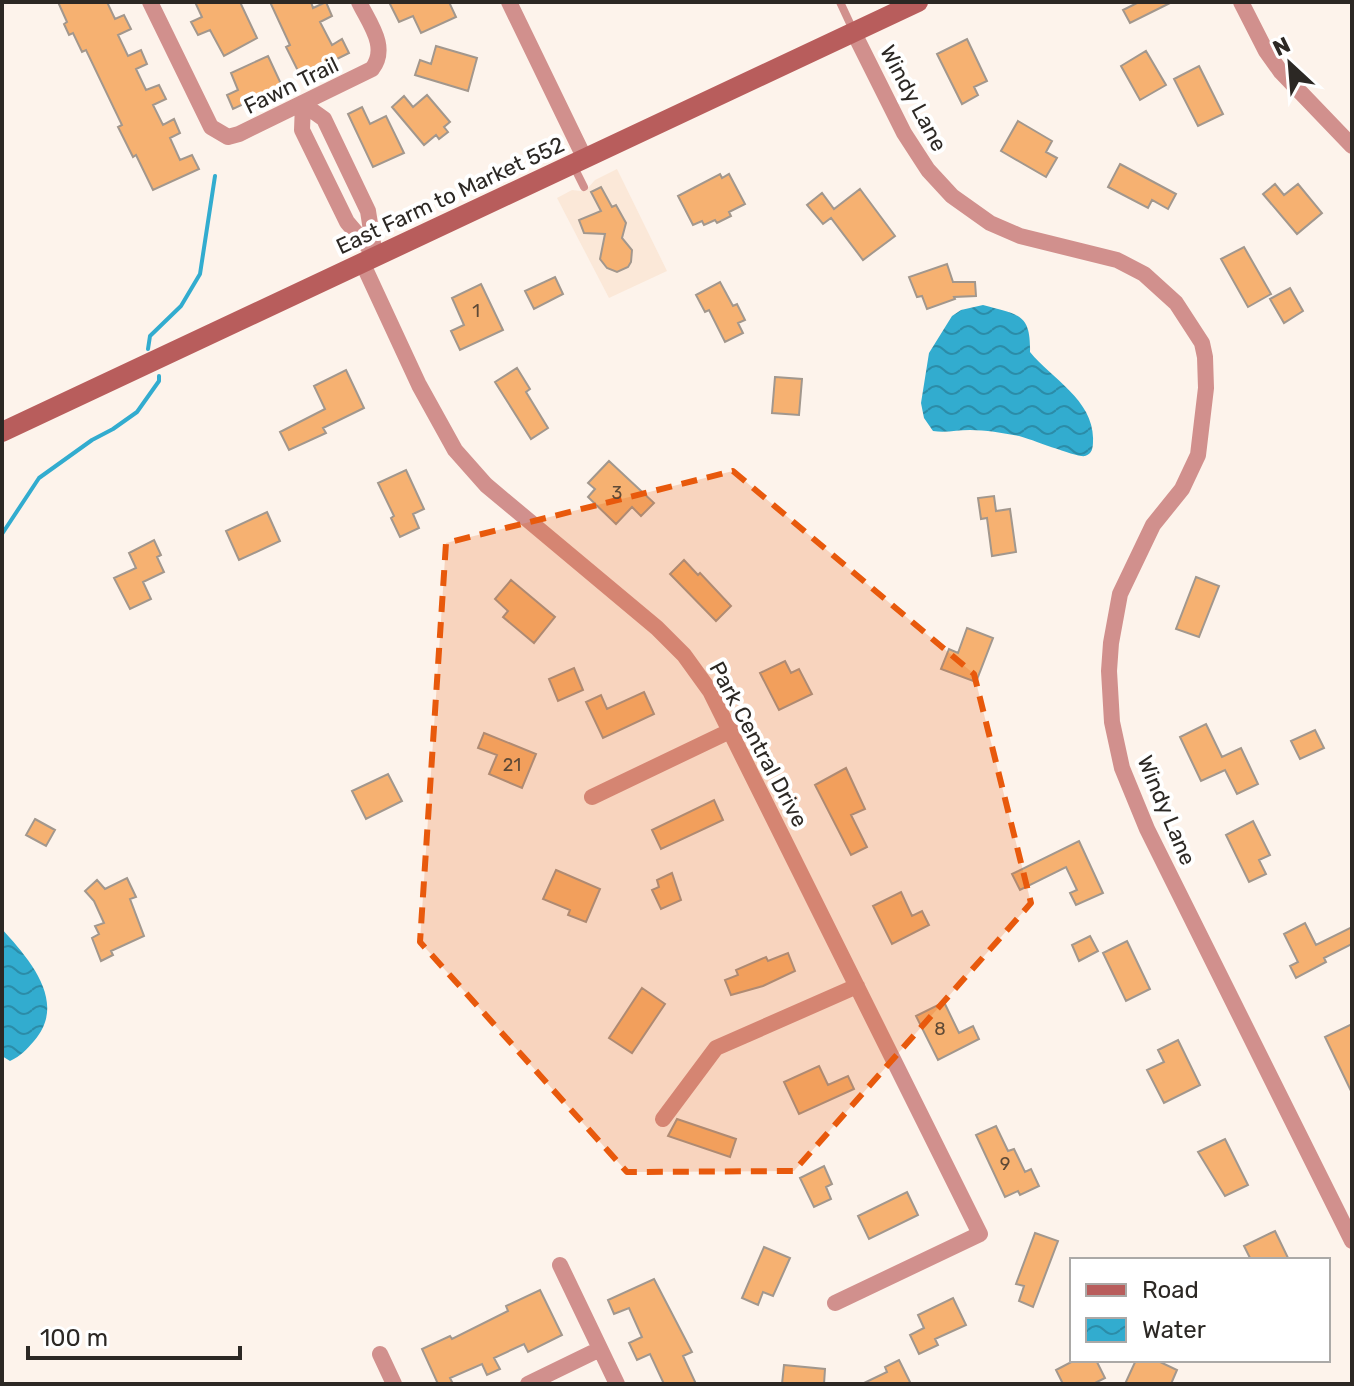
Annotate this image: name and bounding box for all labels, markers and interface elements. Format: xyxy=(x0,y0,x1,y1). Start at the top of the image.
north arrow xyxy=(1250,24,1330,104)
text: N xyxy=(1268,31,1294,62)
street label: Windy Lane xyxy=(874,40,953,156)
street label: Fawn Trail xyxy=(239,51,343,120)
street label: East Farm to Market 552 xyxy=(332,131,569,260)
house number: 1 xyxy=(472,300,480,322)
house number: 3 xyxy=(612,482,622,504)
street label: Park Central Drive xyxy=(704,657,814,832)
street label: Windy Lane xyxy=(1131,751,1202,869)
house number: 21 xyxy=(503,754,521,776)
house number: 8 xyxy=(934,1018,946,1040)
house number: 9 xyxy=(1000,1153,1010,1175)
legend xyxy=(1070,1258,1330,1362)
text: Road xyxy=(1142,1276,1199,1304)
scale bar xyxy=(28,1310,240,1360)
text: Water xyxy=(1142,1316,1206,1344)
text: 100 m xyxy=(40,1324,108,1352)

